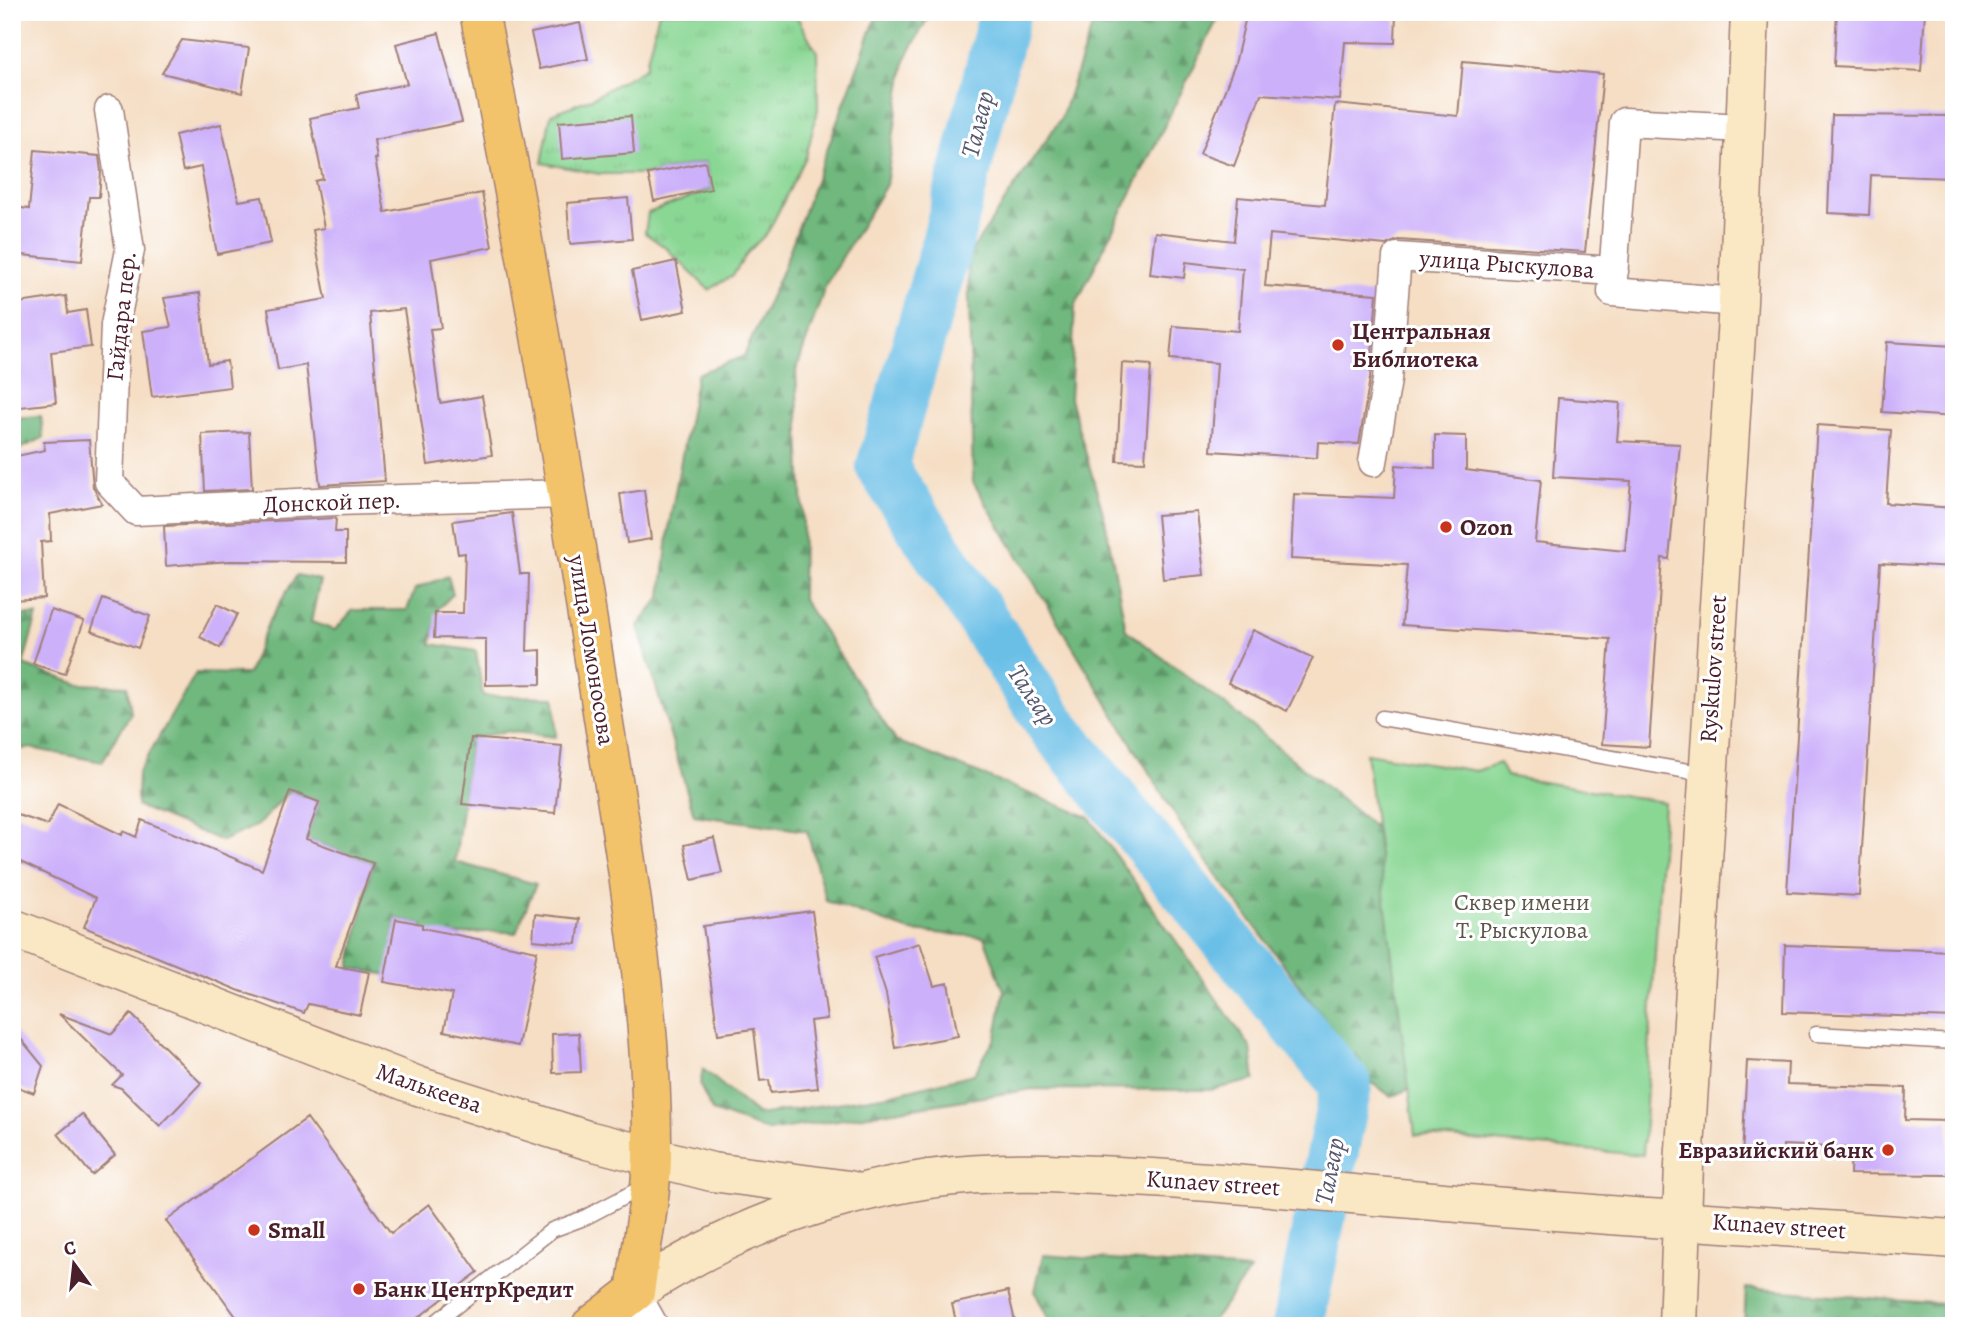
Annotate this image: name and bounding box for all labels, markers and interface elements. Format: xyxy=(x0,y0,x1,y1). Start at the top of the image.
water label: Талғар xyxy=(952,87,1003,161)
street label: улица Рыскулова xyxy=(1417,242,1596,286)
street label: Гайдара пер. xyxy=(98,249,144,383)
place label: Центральная Библиотека xyxy=(1352,315,1491,375)
marker: Центральная Библиотека xyxy=(1330,337,1346,353)
street label: Донской пер. xyxy=(262,484,402,520)
place label: Ozon xyxy=(1460,511,1514,543)
marker: Ozon xyxy=(1438,519,1454,535)
street label: улица Ломоносова xyxy=(561,552,623,747)
street label: Ryskulov street xyxy=(1692,594,1734,744)
water label: Талғар xyxy=(999,657,1066,733)
park label: Сквер имени Т. Рыскулова xyxy=(1454,886,1590,946)
street label: Малькеева xyxy=(372,1055,486,1121)
place label: Евразийский банк xyxy=(1678,1134,1874,1166)
water label: Талғар xyxy=(1306,1135,1353,1208)
marker: Евразийский банк xyxy=(1880,1142,1896,1158)
street label: Kunaev street xyxy=(1145,1162,1281,1204)
street label: Kunaev street xyxy=(1711,1205,1847,1247)
place label: Small xyxy=(268,1214,326,1246)
marker: Small xyxy=(246,1222,262,1238)
north arrow xyxy=(38,1230,108,1300)
text: С xyxy=(61,1234,79,1263)
place label: Банк ЦентрКредит xyxy=(373,1273,574,1305)
marker: Банк ЦентрКредит xyxy=(351,1281,367,1297)

